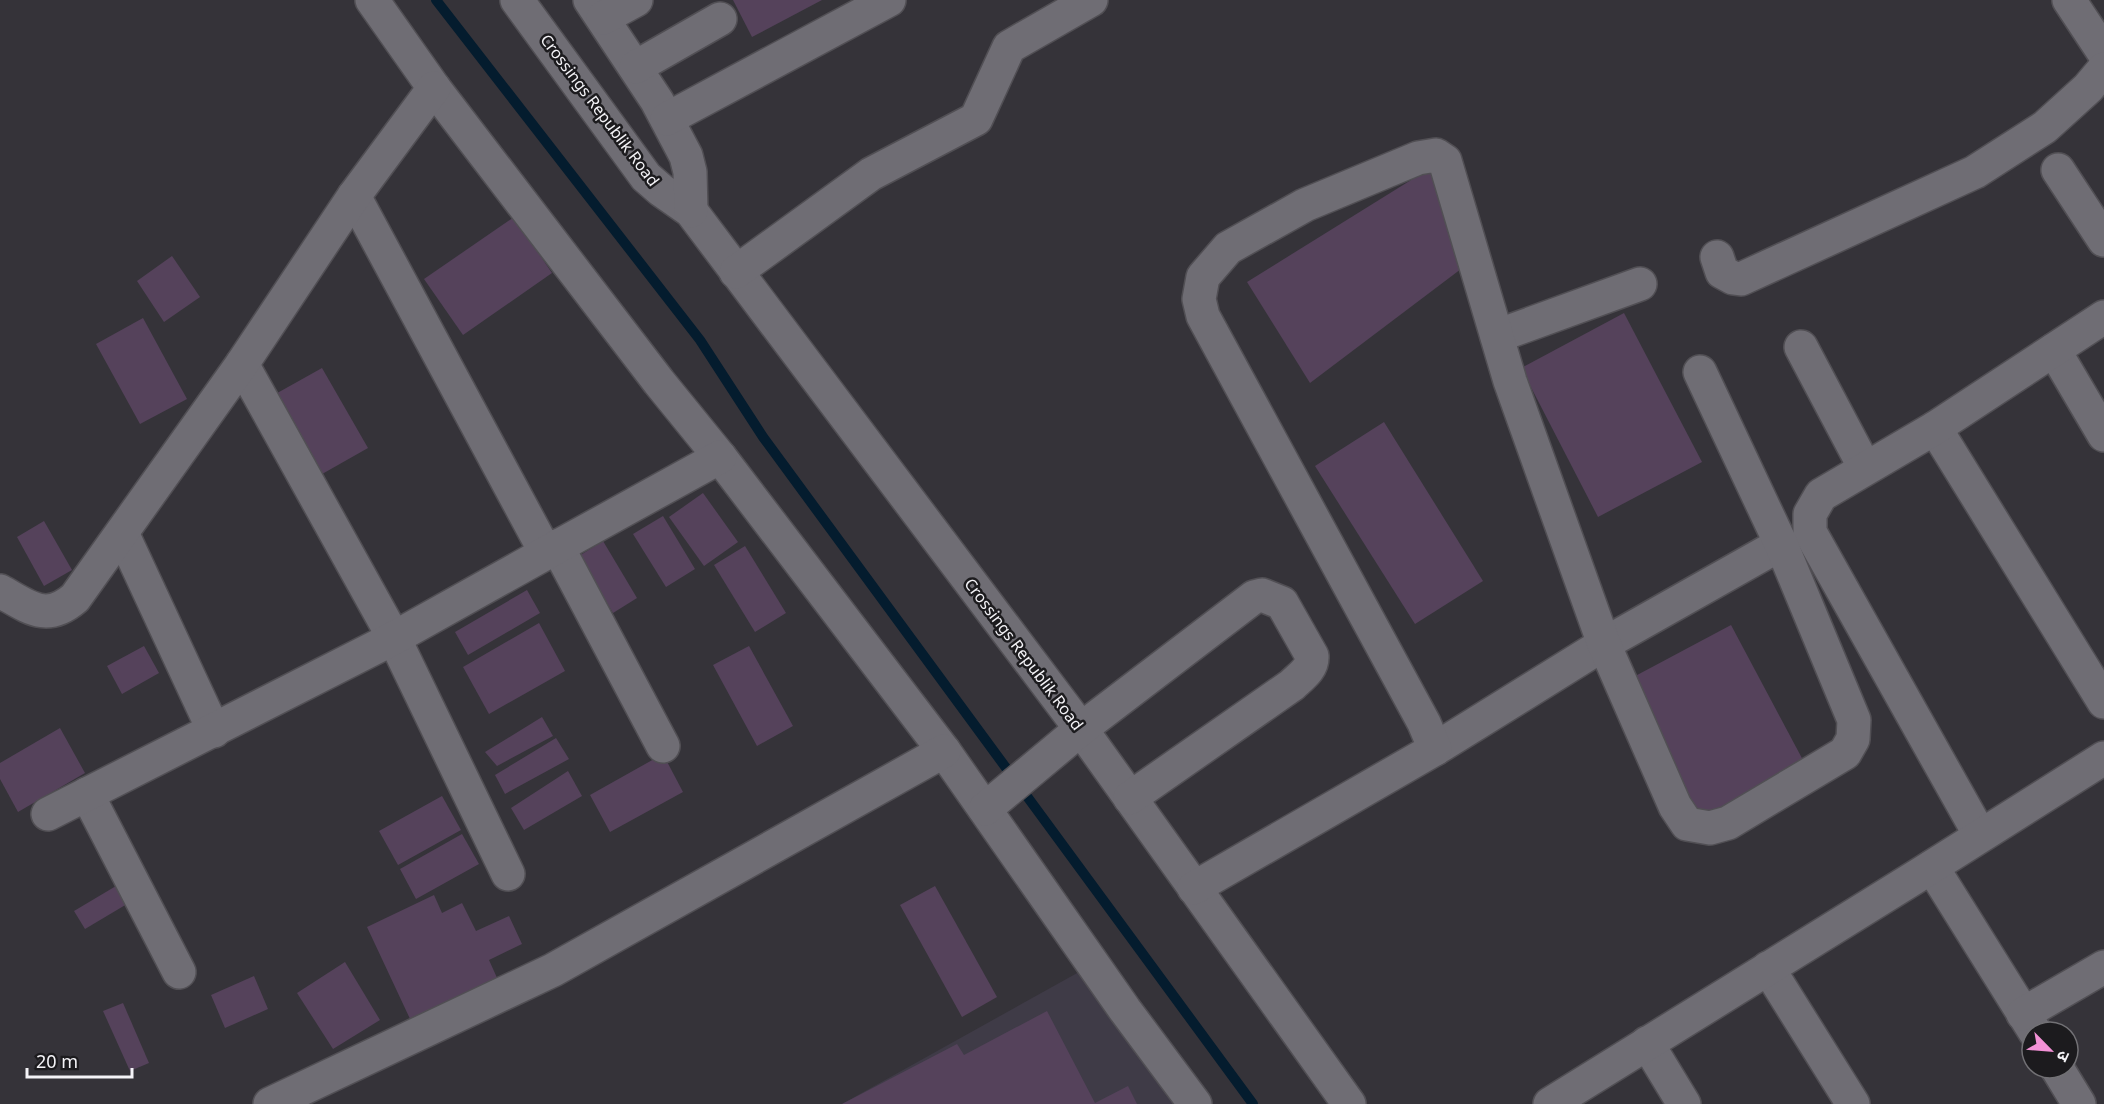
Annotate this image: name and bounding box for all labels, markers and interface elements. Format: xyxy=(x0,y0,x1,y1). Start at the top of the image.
street label: Crossings Republik Road xyxy=(536,29,664,191)
street label: Crossings Republik Road xyxy=(960,573,1088,735)
north arrow xyxy=(2020,1020,2080,1080)
scale bar xyxy=(27,1041,132,1079)
text: उ xyxy=(2051,1047,2076,1066)
text: 20 m xyxy=(36,1049,78,1073)

